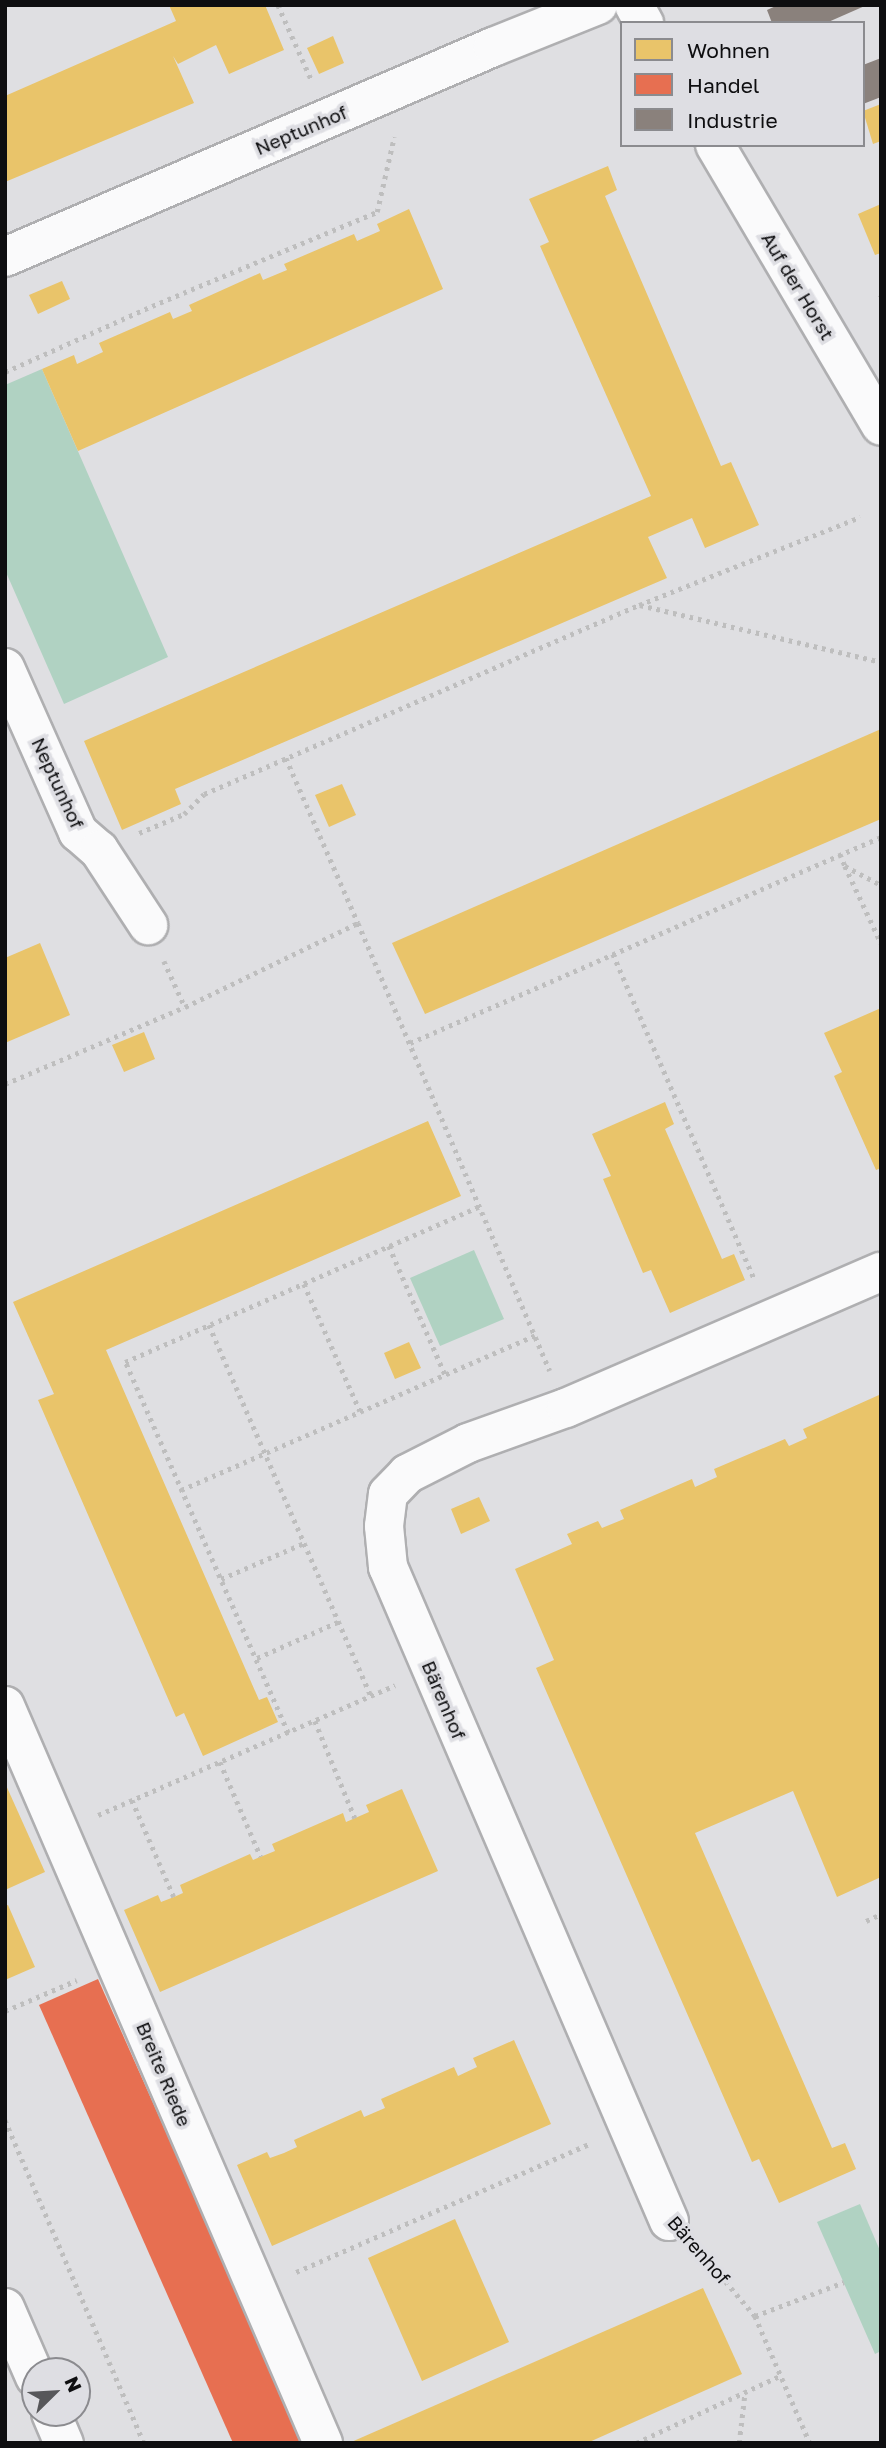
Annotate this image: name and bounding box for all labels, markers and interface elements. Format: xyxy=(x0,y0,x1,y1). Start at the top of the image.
legend xyxy=(620,21,865,147)
text: Wohnen xyxy=(687,37,770,63)
text: Handel xyxy=(687,72,760,98)
street label: Neptunhof xyxy=(252,100,350,160)
text: Industrie xyxy=(687,107,778,133)
street label: Auf der Horst xyxy=(757,228,839,344)
street label: Neptunhof xyxy=(27,734,89,832)
street label: Bärenhof xyxy=(417,1657,471,1743)
street label: Breite Riede xyxy=(132,2018,196,2130)
street label: Bärenhof xyxy=(663,2211,735,2289)
north arrow xyxy=(21,2357,91,2427)
text: N xyxy=(60,2373,87,2395)

